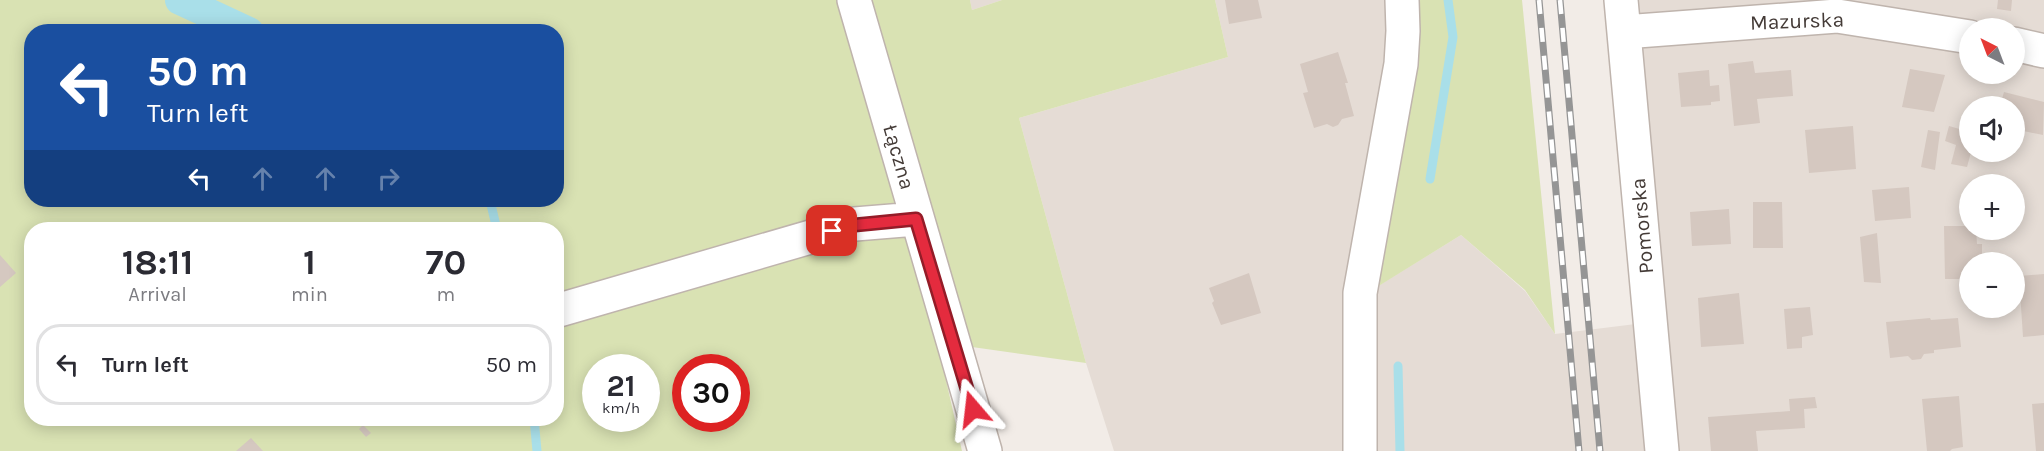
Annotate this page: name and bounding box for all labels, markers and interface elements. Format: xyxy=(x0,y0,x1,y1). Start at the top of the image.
street label: Mazurska xyxy=(1750,7,1844,35)
north arrow xyxy=(1959,18,2025,84)
map controls xyxy=(1959,18,2025,318)
text: 50 m xyxy=(147,46,249,96)
icon: left xyxy=(48,48,126,126)
button: sound xyxy=(1959,96,2025,162)
text: Turn left xyxy=(147,97,248,129)
street label: Łączna xyxy=(878,122,920,192)
icon: left xyxy=(183,162,216,195)
icon: ahead xyxy=(246,162,279,195)
icon: ahead xyxy=(309,162,342,195)
icon: right xyxy=(372,162,405,195)
button: + xyxy=(1959,174,2025,240)
street label: Pomorska xyxy=(1626,177,1658,275)
pin xyxy=(806,205,857,256)
icon: arrive xyxy=(815,214,848,247)
text: 18:11 xyxy=(122,241,193,283)
text: 1 xyxy=(303,241,316,283)
text: 70 xyxy=(426,241,466,283)
button: − xyxy=(1959,252,2025,318)
text: Arrival xyxy=(128,283,187,306)
text: min xyxy=(291,283,328,306)
text: m xyxy=(437,283,455,306)
icon: left xyxy=(51,348,84,381)
text: Turn left xyxy=(102,352,189,378)
text: 50 m xyxy=(486,352,537,378)
speed limit sign: 30 xyxy=(672,354,750,432)
text: 21 xyxy=(607,368,635,404)
position arrow xyxy=(941,377,1005,441)
text: km/h xyxy=(602,399,640,417)

